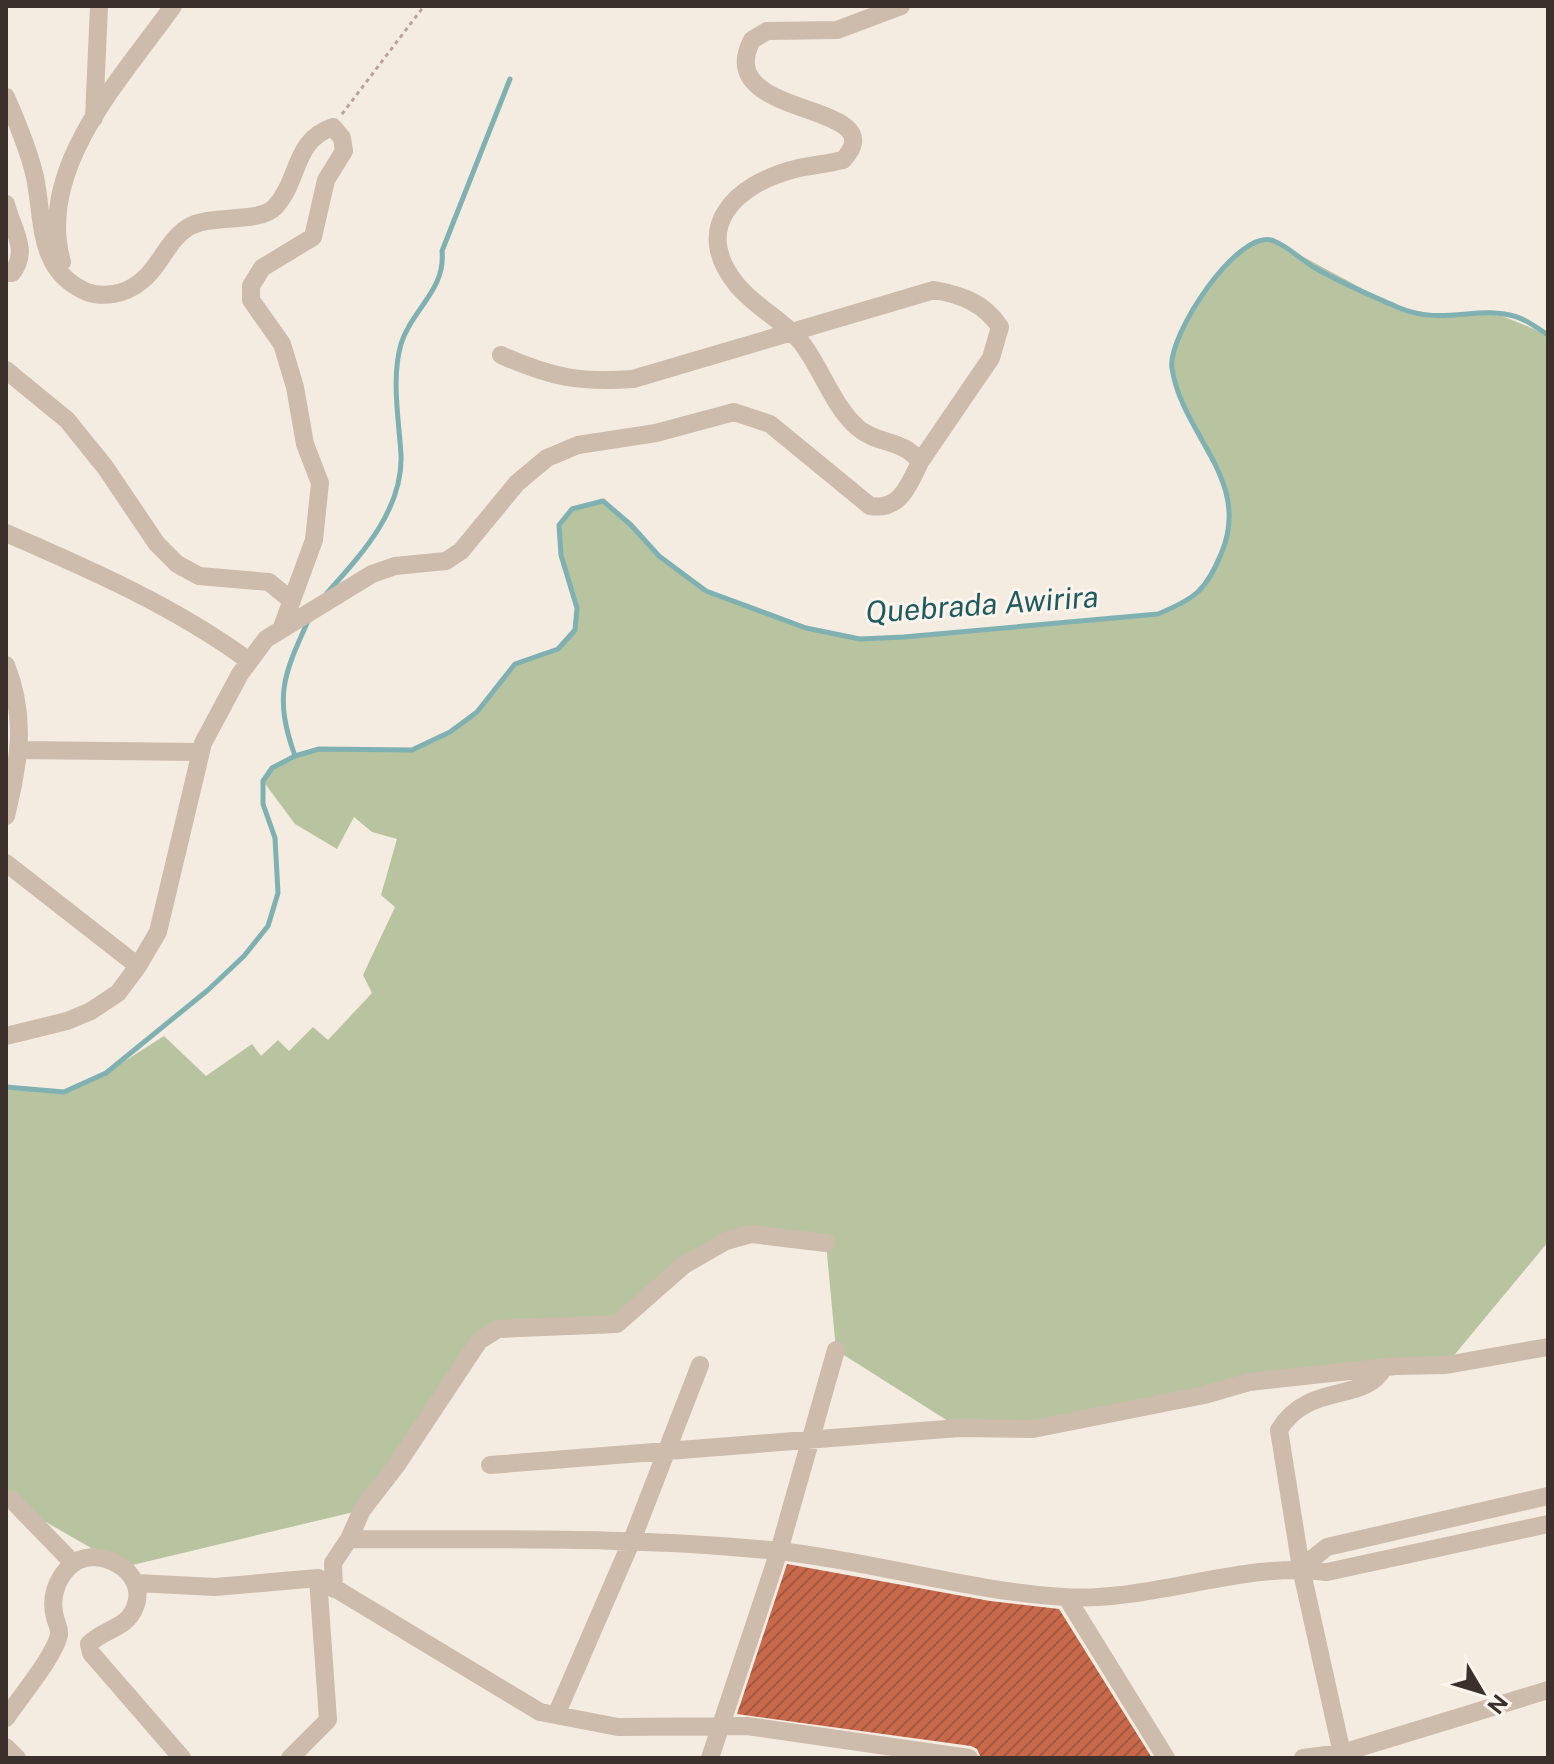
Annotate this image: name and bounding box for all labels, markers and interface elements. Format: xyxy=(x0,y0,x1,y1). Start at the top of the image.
water label: Quebrada Awirira xyxy=(864,578,1100,630)
north arrow xyxy=(1442,1652,1522,1732)
text: N xyxy=(1482,1690,1513,1719)

